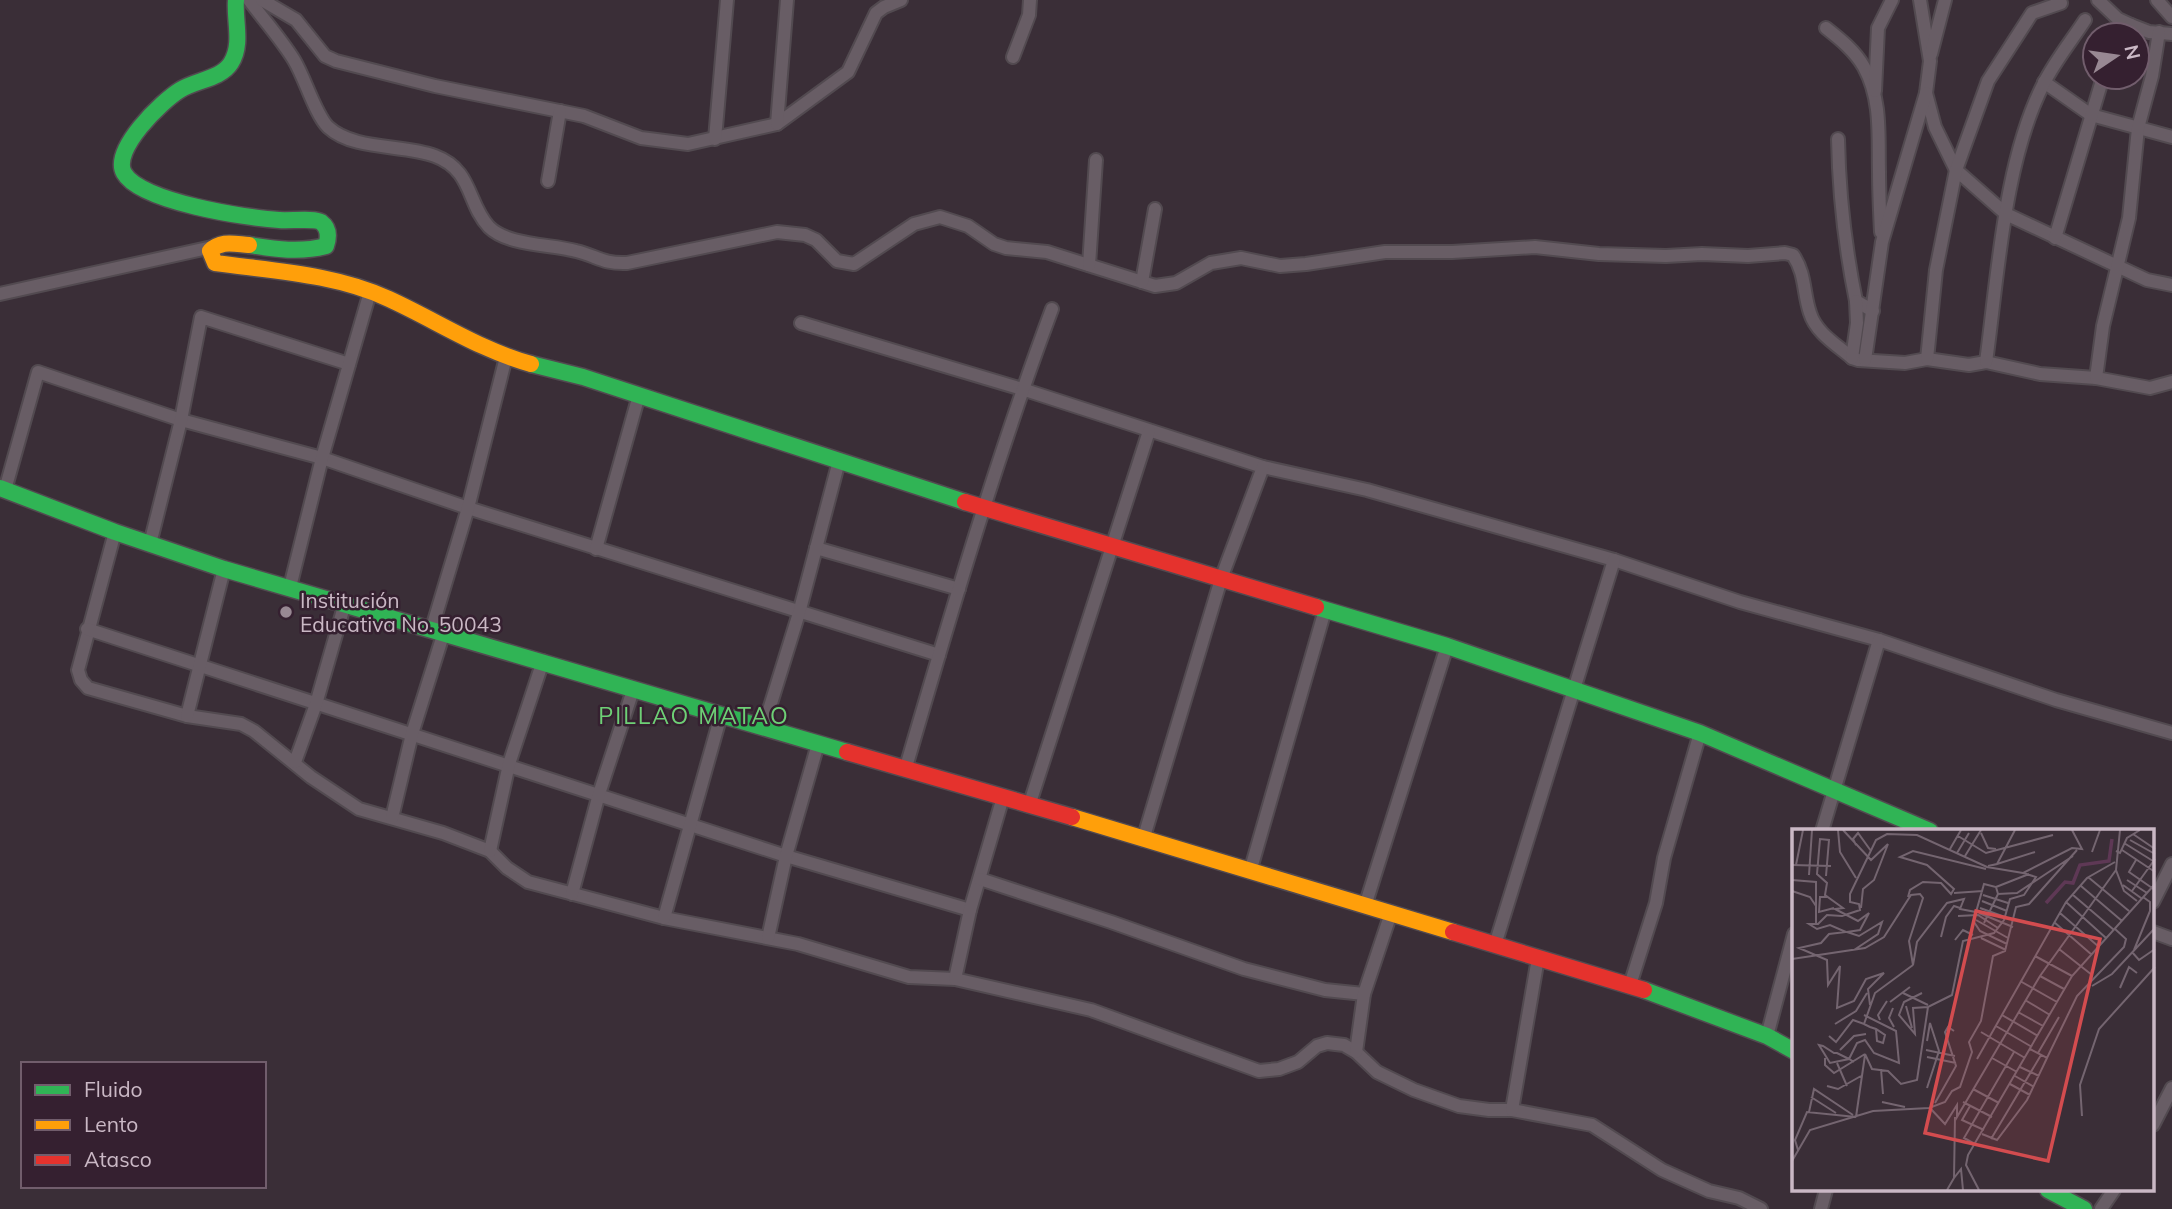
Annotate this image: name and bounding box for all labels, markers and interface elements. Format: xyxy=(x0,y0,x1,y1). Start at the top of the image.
north arrow xyxy=(2081,21,2151,91)
text: N xyxy=(2119,42,2146,62)
place label: Institución Educativa No. 50043 xyxy=(300,587,502,637)
marker: Institución Educativa No. 50043 xyxy=(278,604,294,620)
district label: PILLAO MATAO xyxy=(598,701,790,730)
inset map xyxy=(1792,829,2154,1192)
legend xyxy=(21,1062,266,1188)
text: Fluido xyxy=(84,1076,143,1102)
text: Lento xyxy=(84,1111,138,1137)
text: Atasco xyxy=(84,1146,152,1172)

